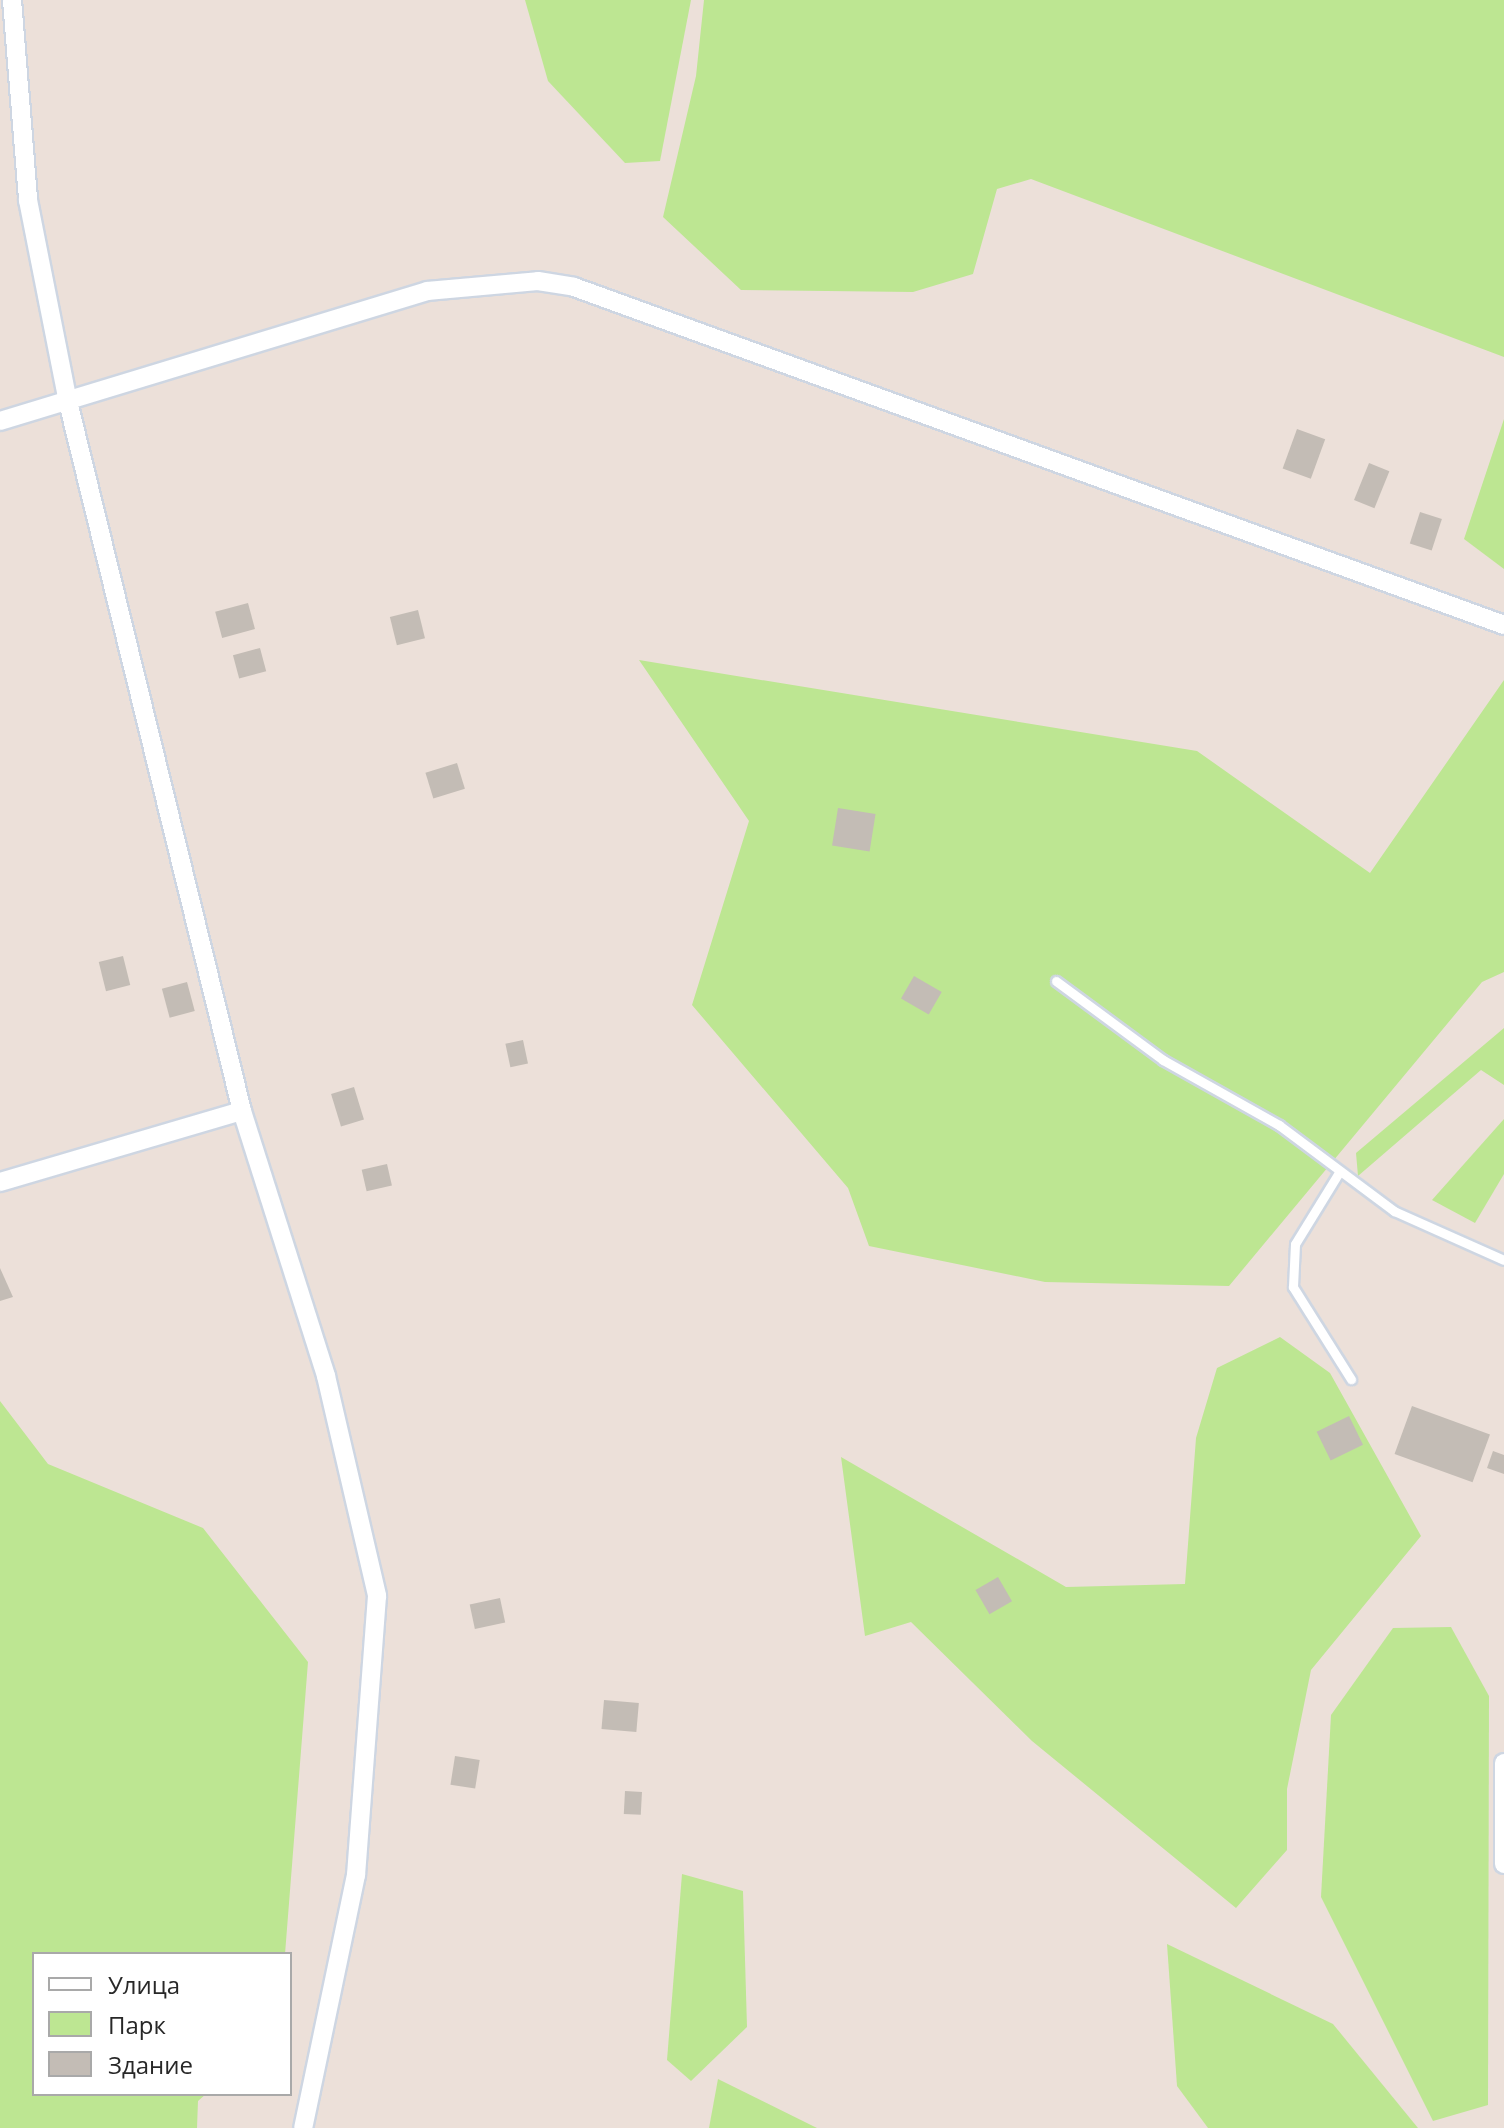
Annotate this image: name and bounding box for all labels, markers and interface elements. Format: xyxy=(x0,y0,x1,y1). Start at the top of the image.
legend xyxy=(32,1952,292,2096)
text: Улица xyxy=(108,1968,180,2001)
text: Парк xyxy=(108,2008,166,2041)
text: Здание xyxy=(108,2048,193,2081)

